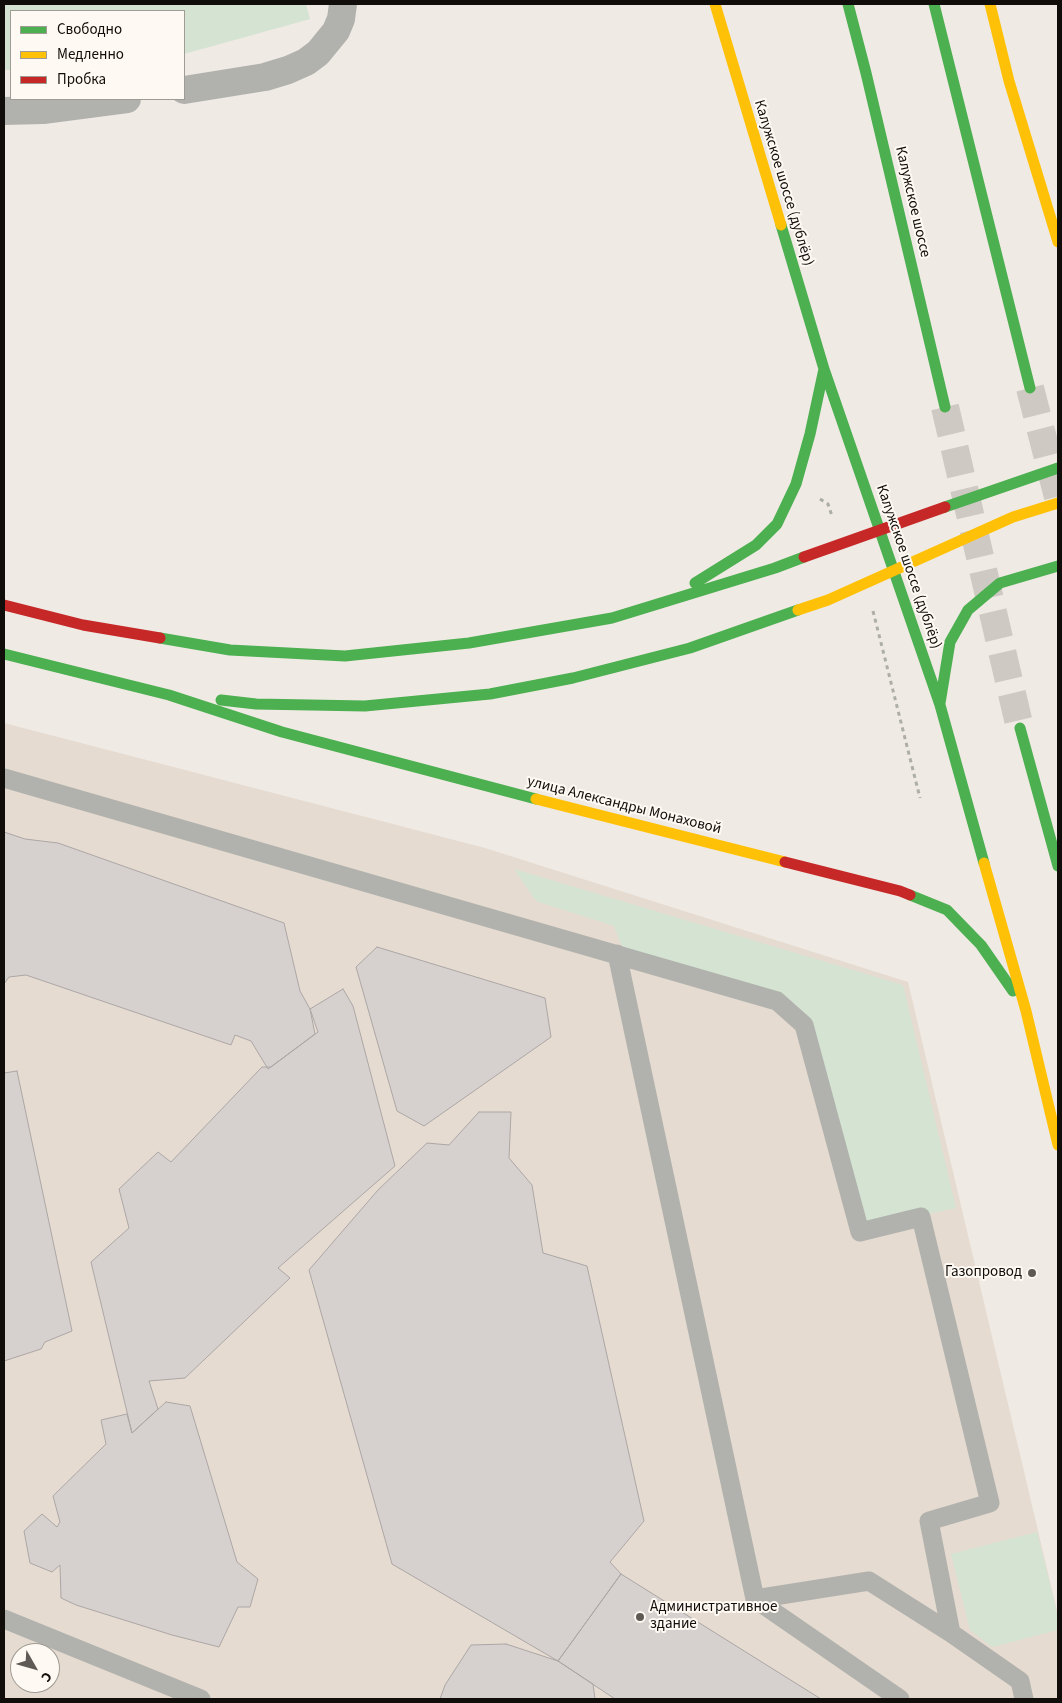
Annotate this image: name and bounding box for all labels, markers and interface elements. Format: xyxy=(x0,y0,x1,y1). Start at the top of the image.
legend xyxy=(10,10,185,100)
text: Свободно xyxy=(57,19,122,40)
text: Медленно xyxy=(57,44,124,65)
text: Пробка xyxy=(57,69,106,90)
street label: Калужское шоссе (дублёр) xyxy=(749,98,817,268)
street label: Калужское шоссе xyxy=(890,145,934,259)
street label: Калужское шоссе (дублёр) xyxy=(871,482,945,652)
street label: улица Александры Монаховой xyxy=(525,773,723,839)
place label: Газопровод xyxy=(945,1264,1022,1282)
marker: Газопровод xyxy=(1026,1267,1038,1279)
place label: Административное здание xyxy=(650,1599,777,1634)
marker: Административное здание xyxy=(634,1611,646,1623)
north arrow xyxy=(10,1643,60,1693)
text: С xyxy=(36,1667,56,1686)

